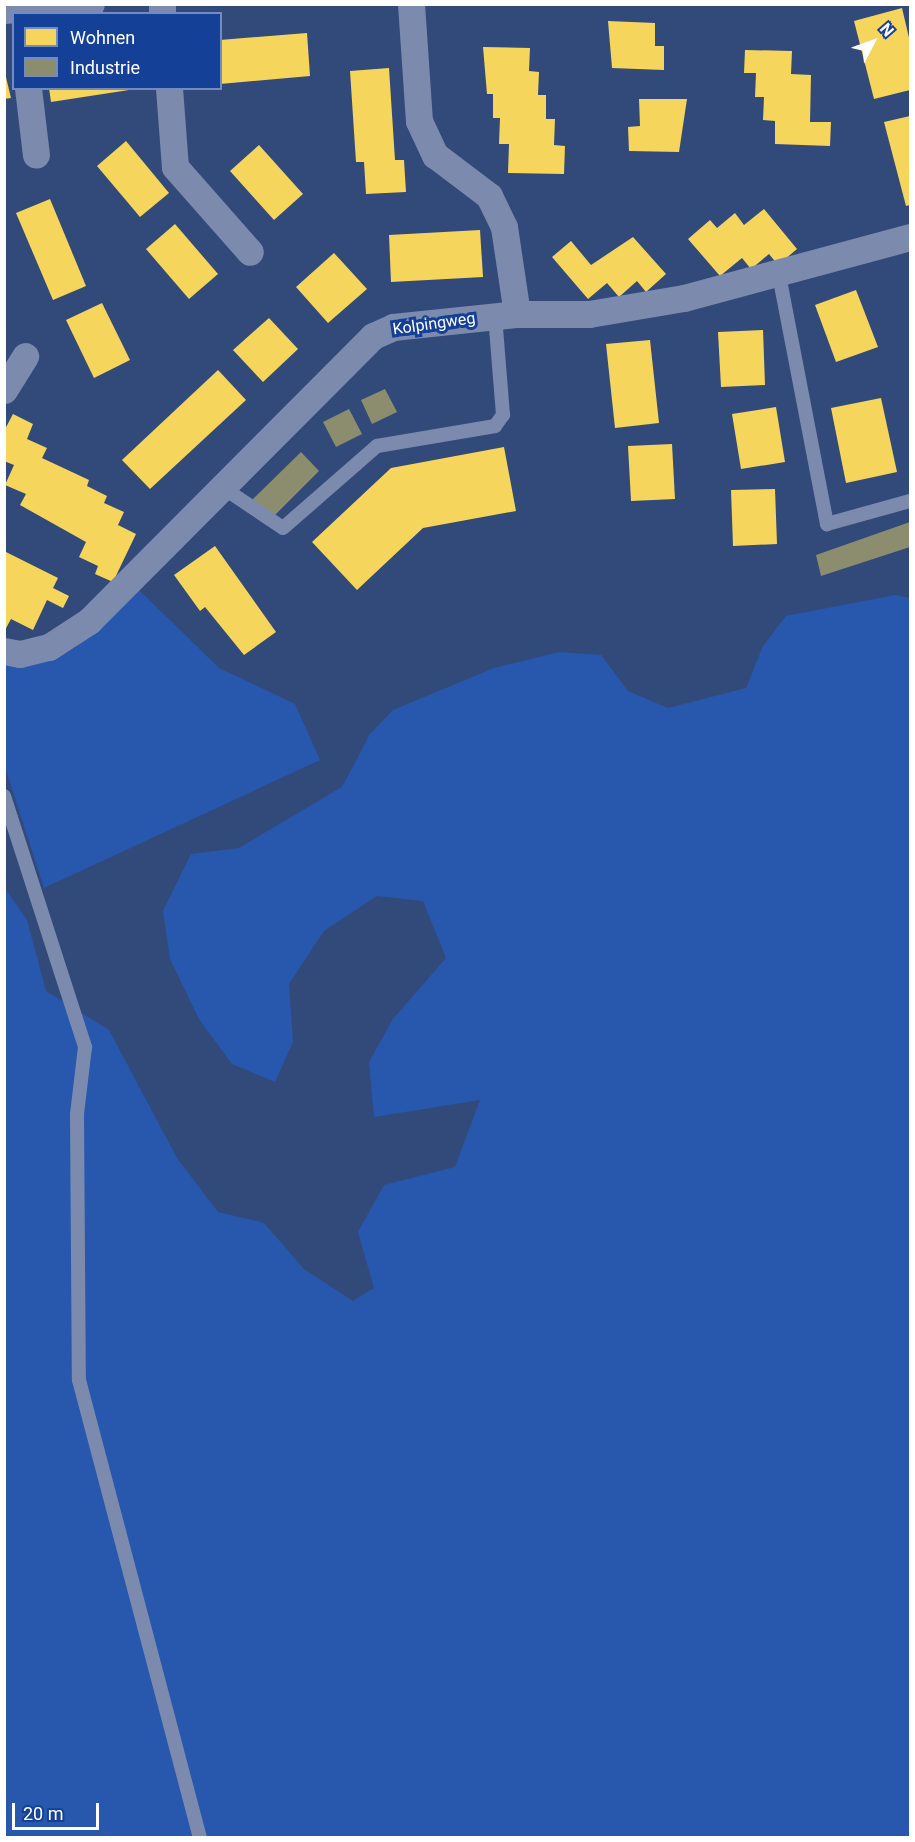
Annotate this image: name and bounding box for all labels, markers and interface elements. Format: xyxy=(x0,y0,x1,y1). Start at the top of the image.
legend xyxy=(12,12,222,90)
north arrow xyxy=(843,12,903,72)
text: N xyxy=(876,19,898,40)
text: Wohnen xyxy=(70,27,135,48)
text: Industrie xyxy=(70,57,140,78)
street label: Kolpingweg xyxy=(392,309,476,339)
scale bar xyxy=(15,1791,102,1829)
text: 20 m xyxy=(23,1803,63,1824)

